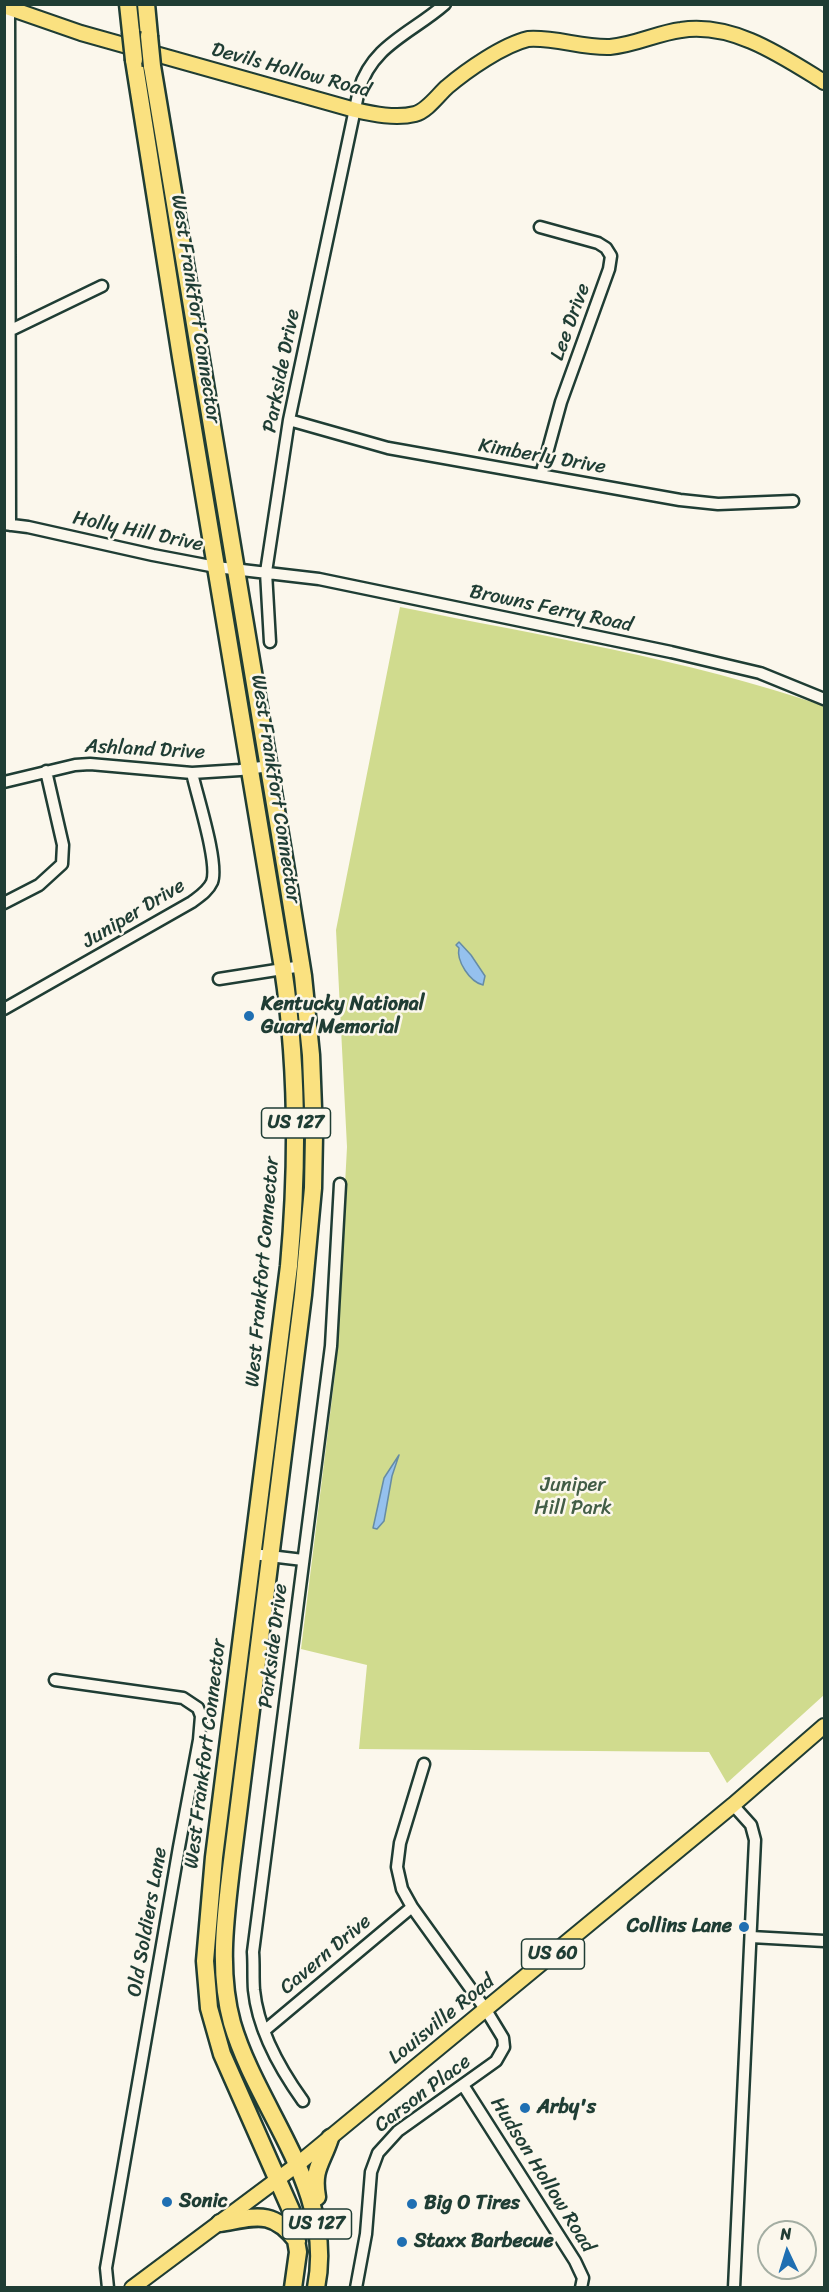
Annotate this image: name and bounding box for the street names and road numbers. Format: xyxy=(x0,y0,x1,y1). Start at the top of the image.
street label: Devils Hollow Road xyxy=(209,38,373,104)
street label: West Frankfort Connector xyxy=(165,193,225,425)
street label: Lee Drive xyxy=(546,280,596,364)
street label: Parkside Drive xyxy=(258,307,306,435)
street label: Kimberly Drive xyxy=(477,434,607,480)
street label: Holly Hill Drive xyxy=(71,506,205,558)
street label: Browns Ferry Road xyxy=(467,580,635,638)
street label: West Frankfort Connector xyxy=(245,673,305,905)
street label: Ashland Drive xyxy=(84,735,206,765)
street label: Juniper Drive xyxy=(78,874,190,954)
road number: US 127 xyxy=(262,1108,330,1138)
street label: West Frankfort Connector xyxy=(241,1156,285,1388)
street label: Parkside Drive xyxy=(254,1582,294,1710)
street label: West Frankfort Connector xyxy=(180,1638,232,1870)
street label: Old Soldiers Lane xyxy=(123,1845,173,1999)
street label: Cavern Drive xyxy=(276,1910,376,2000)
road number: US 60 xyxy=(522,1939,584,1969)
street label: Louisville Road xyxy=(384,1970,500,2070)
street label: Carson Place xyxy=(370,2050,476,2138)
street label: Hudson Hollow Road xyxy=(484,2093,600,2257)
road number: US 127 xyxy=(282,2209,352,2239)

